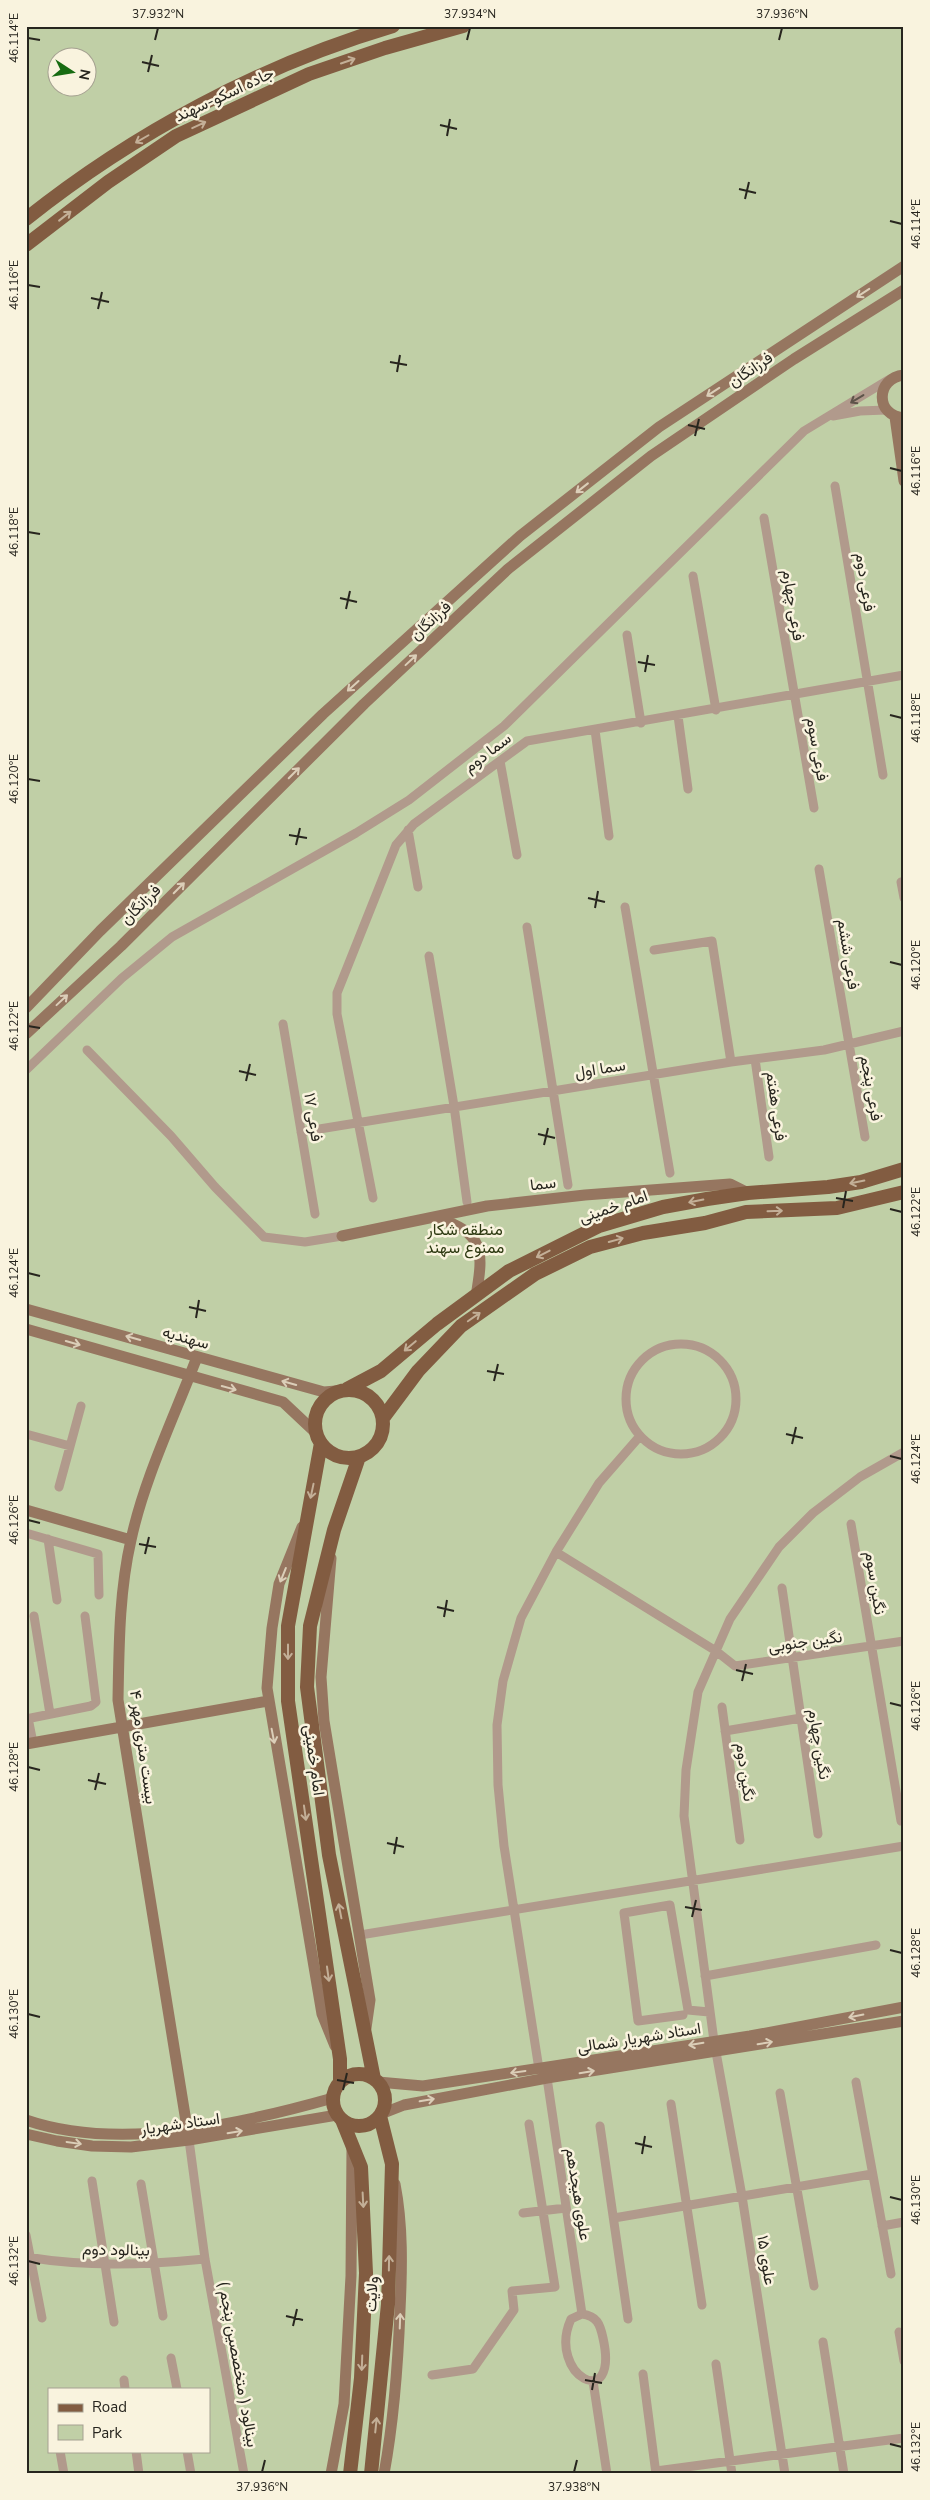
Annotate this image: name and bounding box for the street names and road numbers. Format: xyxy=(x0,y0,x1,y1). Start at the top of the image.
street label: جاده اسکو-سهند xyxy=(171,62,278,127)
street label: فرزانگان xyxy=(724,347,777,393)
street label: فرعی دوم xyxy=(850,551,881,613)
street label: فرعی چهارم xyxy=(777,568,809,642)
street label: فرزانگان xyxy=(405,596,456,646)
street label: فرعی سوم xyxy=(801,716,833,783)
street label: سما دوم xyxy=(459,728,516,778)
street label: فرزانگان xyxy=(116,880,166,930)
street label: فرعی ششم xyxy=(832,917,864,991)
street label: سما اول xyxy=(573,1054,627,1084)
street label: فرعی پنجم xyxy=(854,1054,888,1123)
street label: فرعی هفتم xyxy=(760,1070,792,1142)
street label: فرعی ۱۷ xyxy=(298,1091,328,1143)
street label: سما xyxy=(529,1171,557,1196)
street label: امام خمینی xyxy=(576,1185,651,1229)
street label: سهندیه xyxy=(160,1321,212,1355)
street label: نگین سوم xyxy=(859,1550,891,1616)
street label: نگین جنوبی xyxy=(767,1626,844,1658)
street label: بیست متری مهر ۴ xyxy=(124,1689,162,1806)
street label: نگین چهارم xyxy=(803,1707,835,1781)
street label: امام خمینی xyxy=(298,1723,330,1797)
street label: نگین دوم xyxy=(730,1741,760,1803)
street label: استاد شهریار شمالی xyxy=(576,2017,703,2059)
street label: استاد شهریار xyxy=(138,2108,221,2141)
street label: علوی هیجدهم xyxy=(560,2146,596,2242)
street label: علوی ۱۵ xyxy=(751,2234,781,2287)
street label: بینالود دوم xyxy=(82,2238,150,2262)
street label: ولایت xyxy=(360,2275,384,2313)
street label: بینالود ( متخصصین پنجم ) xyxy=(213,2280,263,2449)

